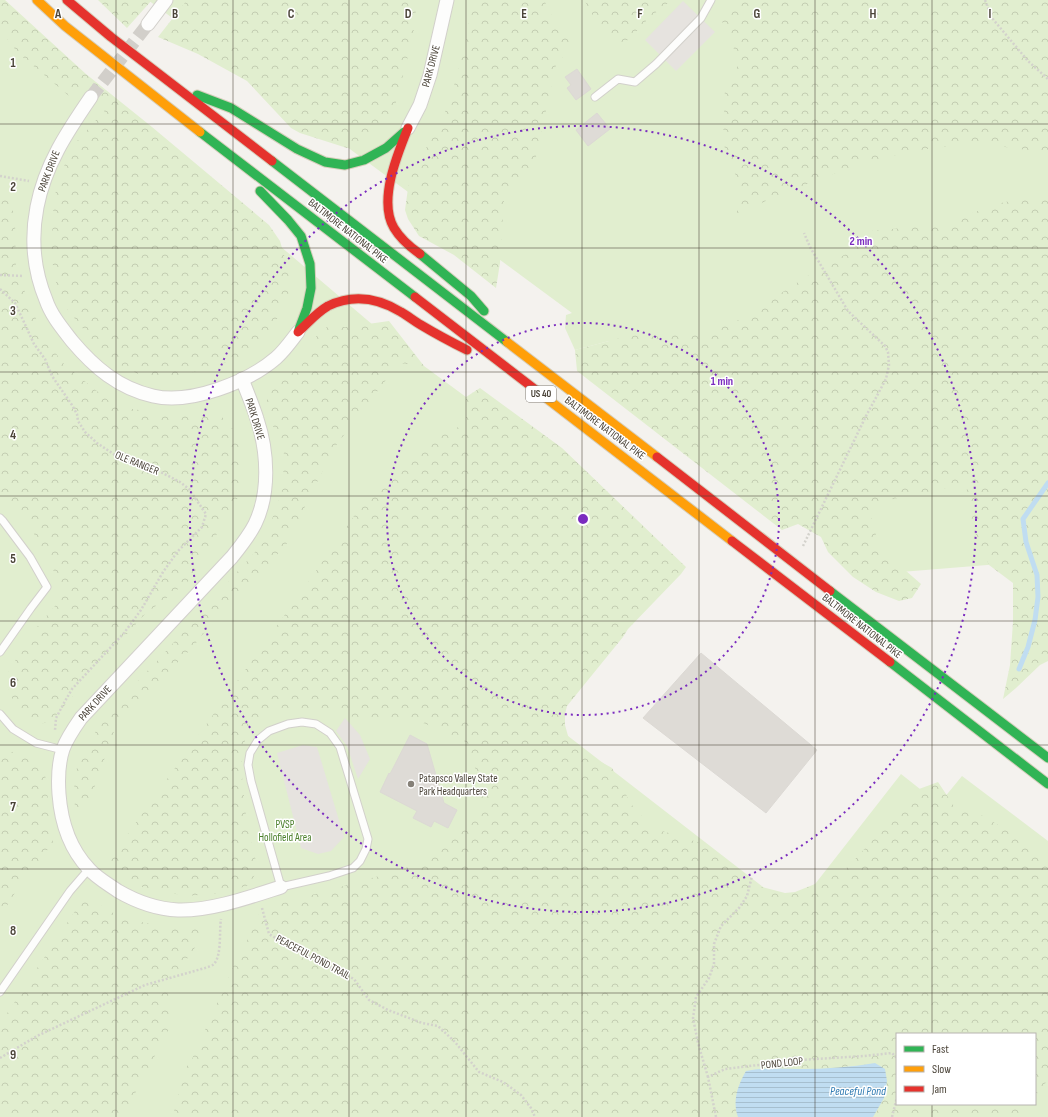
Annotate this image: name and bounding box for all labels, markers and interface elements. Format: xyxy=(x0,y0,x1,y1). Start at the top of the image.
text: A xyxy=(54,6,62,22)
text: B xyxy=(172,6,178,22)
text: C xyxy=(288,6,295,22)
text: D xyxy=(405,6,412,22)
text: E xyxy=(521,6,527,22)
text: F xyxy=(637,6,643,22)
text: G xyxy=(754,6,761,22)
text: H xyxy=(870,6,877,22)
text: I xyxy=(989,6,992,22)
street label: PARK DRIVE xyxy=(419,43,443,89)
text: 1 xyxy=(10,55,16,71)
street label: PARK DRIVE xyxy=(35,149,63,193)
text: 2 xyxy=(10,179,16,195)
street label: BALTIMORE NATIONAL PIKE xyxy=(306,196,390,266)
text: 2 min xyxy=(850,234,872,249)
text: 3 xyxy=(10,303,16,319)
text: 1 min xyxy=(711,374,733,389)
road number: US 40 xyxy=(526,386,556,402)
street label: BALTIMORE NATIONAL PIKE xyxy=(562,394,648,462)
street label: PARK DRIVE xyxy=(242,396,268,442)
text: 4 xyxy=(10,427,16,443)
street label: OLE RANGER xyxy=(113,448,161,478)
centre of rings xyxy=(576,512,590,526)
text: 5 xyxy=(10,551,16,567)
street label: BALTIMORE NATIONAL PIKE xyxy=(820,591,904,661)
text: 6 xyxy=(10,675,16,691)
street label: PARK DRIVE xyxy=(76,683,114,723)
place label: Patapsco Valley State Park Headquarters xyxy=(419,772,498,798)
marker: Patapsco Valley State Park Headquarters xyxy=(406,779,416,789)
text: 7 xyxy=(10,799,16,815)
park label: PVSP Hollofield Area xyxy=(259,818,311,844)
text: 8 xyxy=(10,923,16,939)
street label: PEACEFUL POND TRAIL xyxy=(274,932,352,982)
legend xyxy=(896,1033,1036,1105)
text: Fast xyxy=(932,1042,949,1057)
text: 9 xyxy=(10,1047,16,1063)
street label: POND LOOP xyxy=(760,1054,804,1072)
text: Slow xyxy=(932,1062,951,1077)
text: Jam xyxy=(931,1082,947,1097)
water label: Peaceful Pond xyxy=(830,1084,887,1099)

